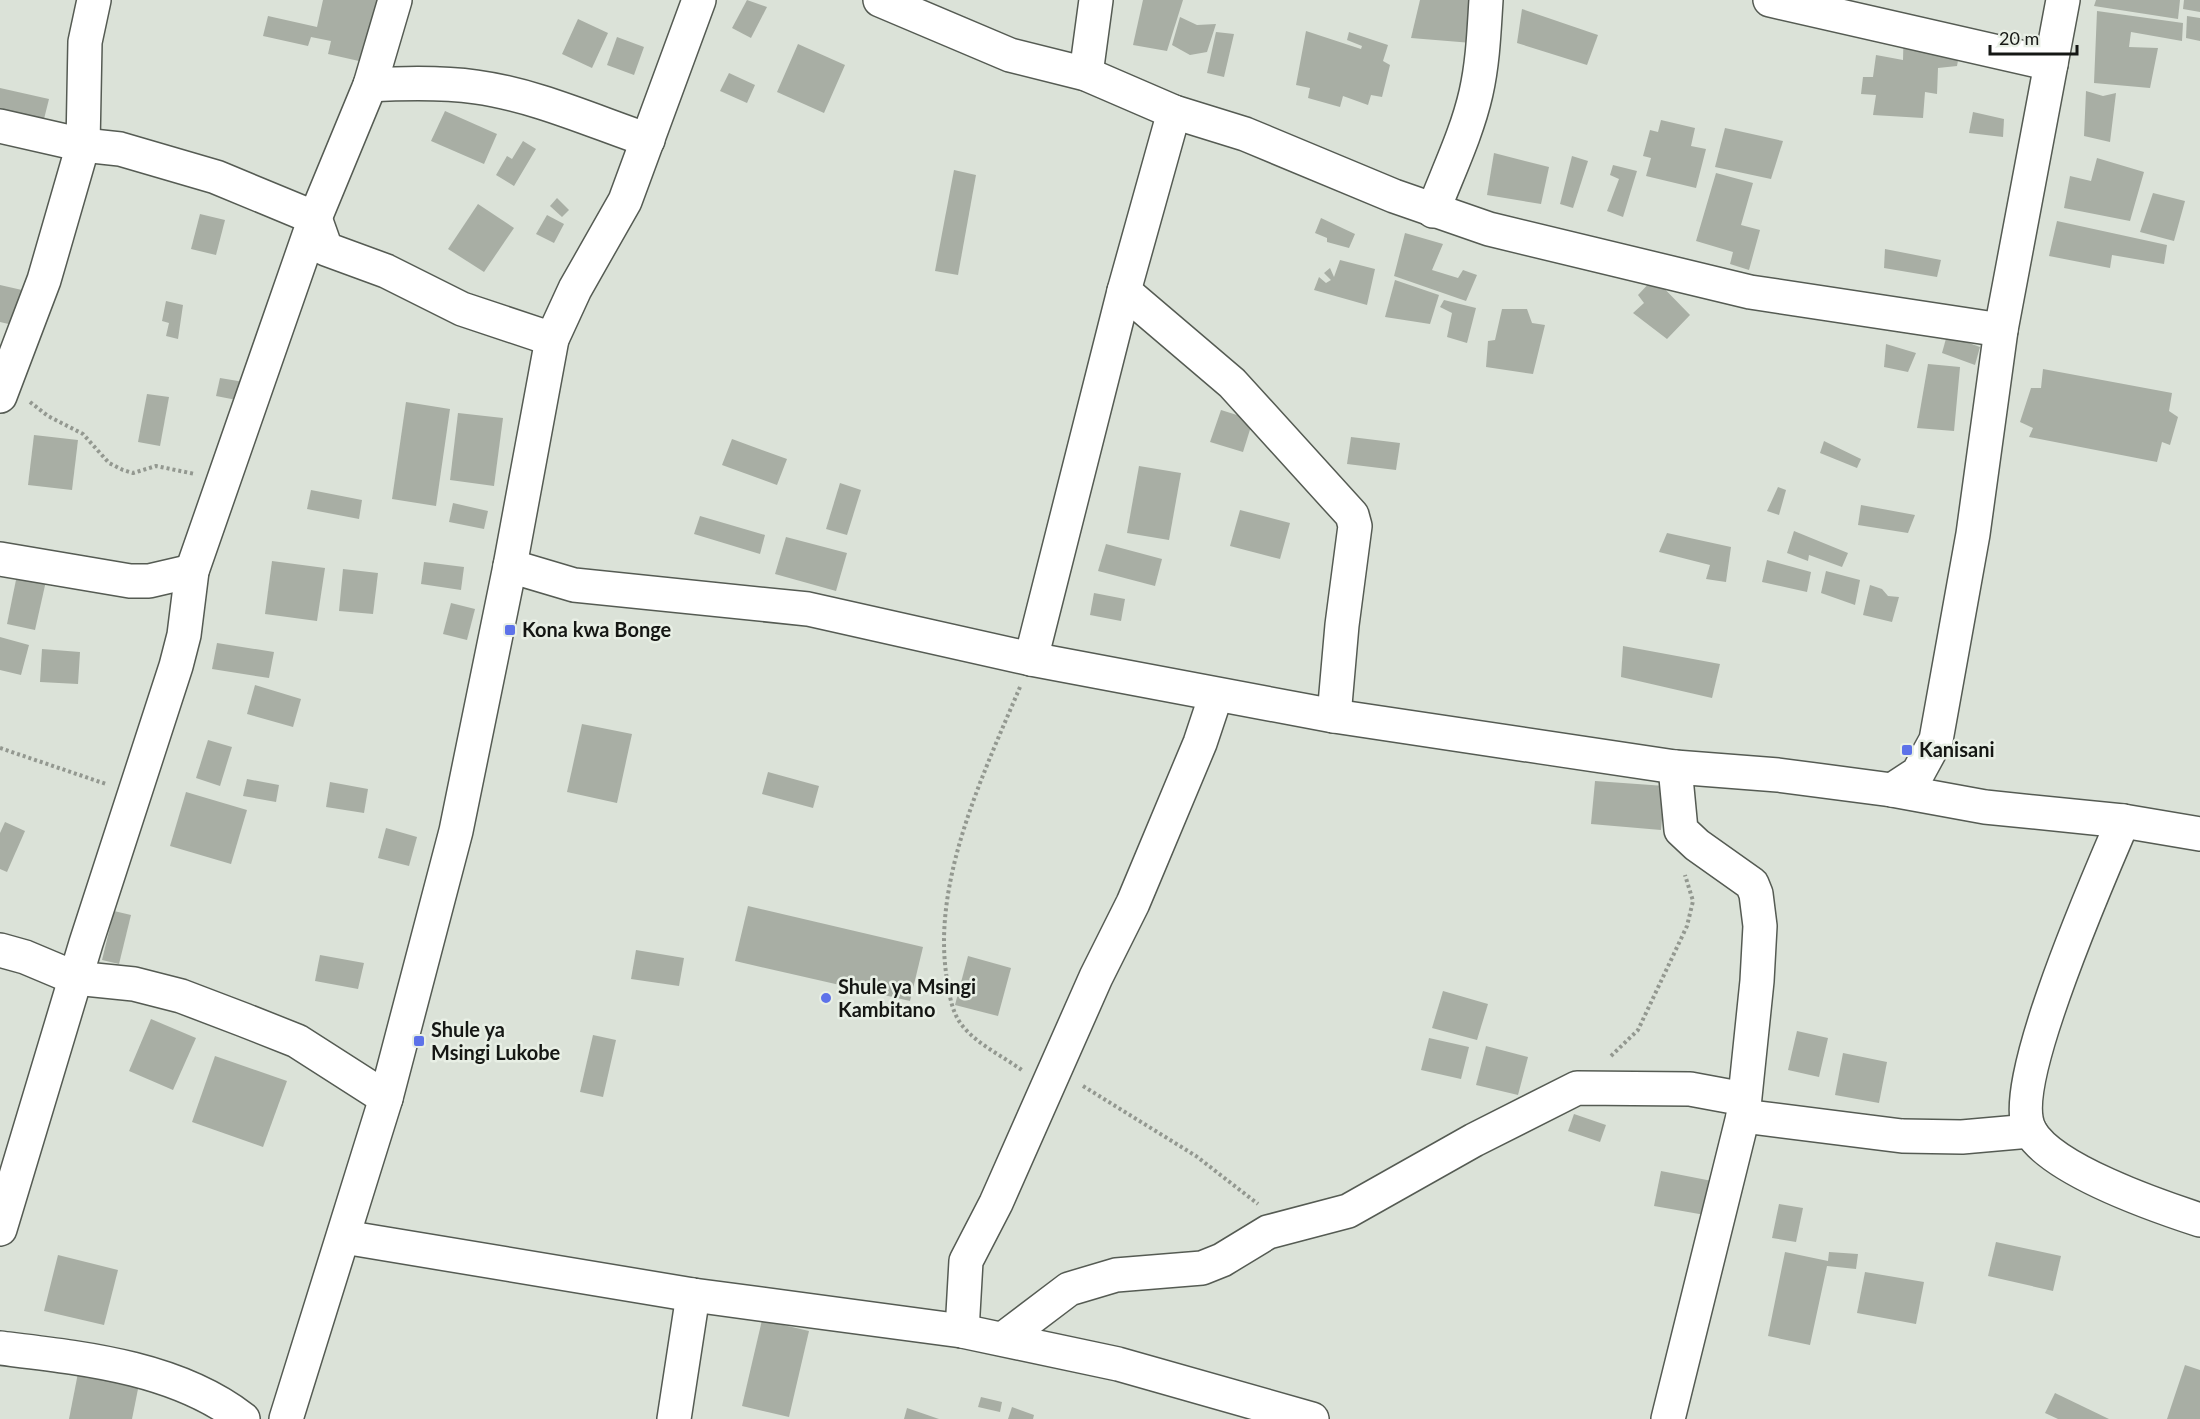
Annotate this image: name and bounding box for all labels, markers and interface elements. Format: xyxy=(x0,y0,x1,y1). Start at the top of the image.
scale bar xyxy=(1990,18,2077,56)
text: 20 m xyxy=(1999,27,2039,49)
place label: Kona kwa Bonge xyxy=(522,617,672,641)
marker: Kona kwa Bonge xyxy=(503,623,517,637)
place label: Kanisani xyxy=(1919,737,1995,761)
marker: Kanisani xyxy=(1900,743,1914,757)
place label: Shule ya Msingi Kambitano xyxy=(838,974,976,1021)
marker: Shule ya Msingi Kambitano xyxy=(819,991,833,1005)
place label: Shule ya Msingi Lukobe xyxy=(431,1017,561,1064)
marker: Shule ya Msingi Lukobe xyxy=(412,1034,426,1048)

